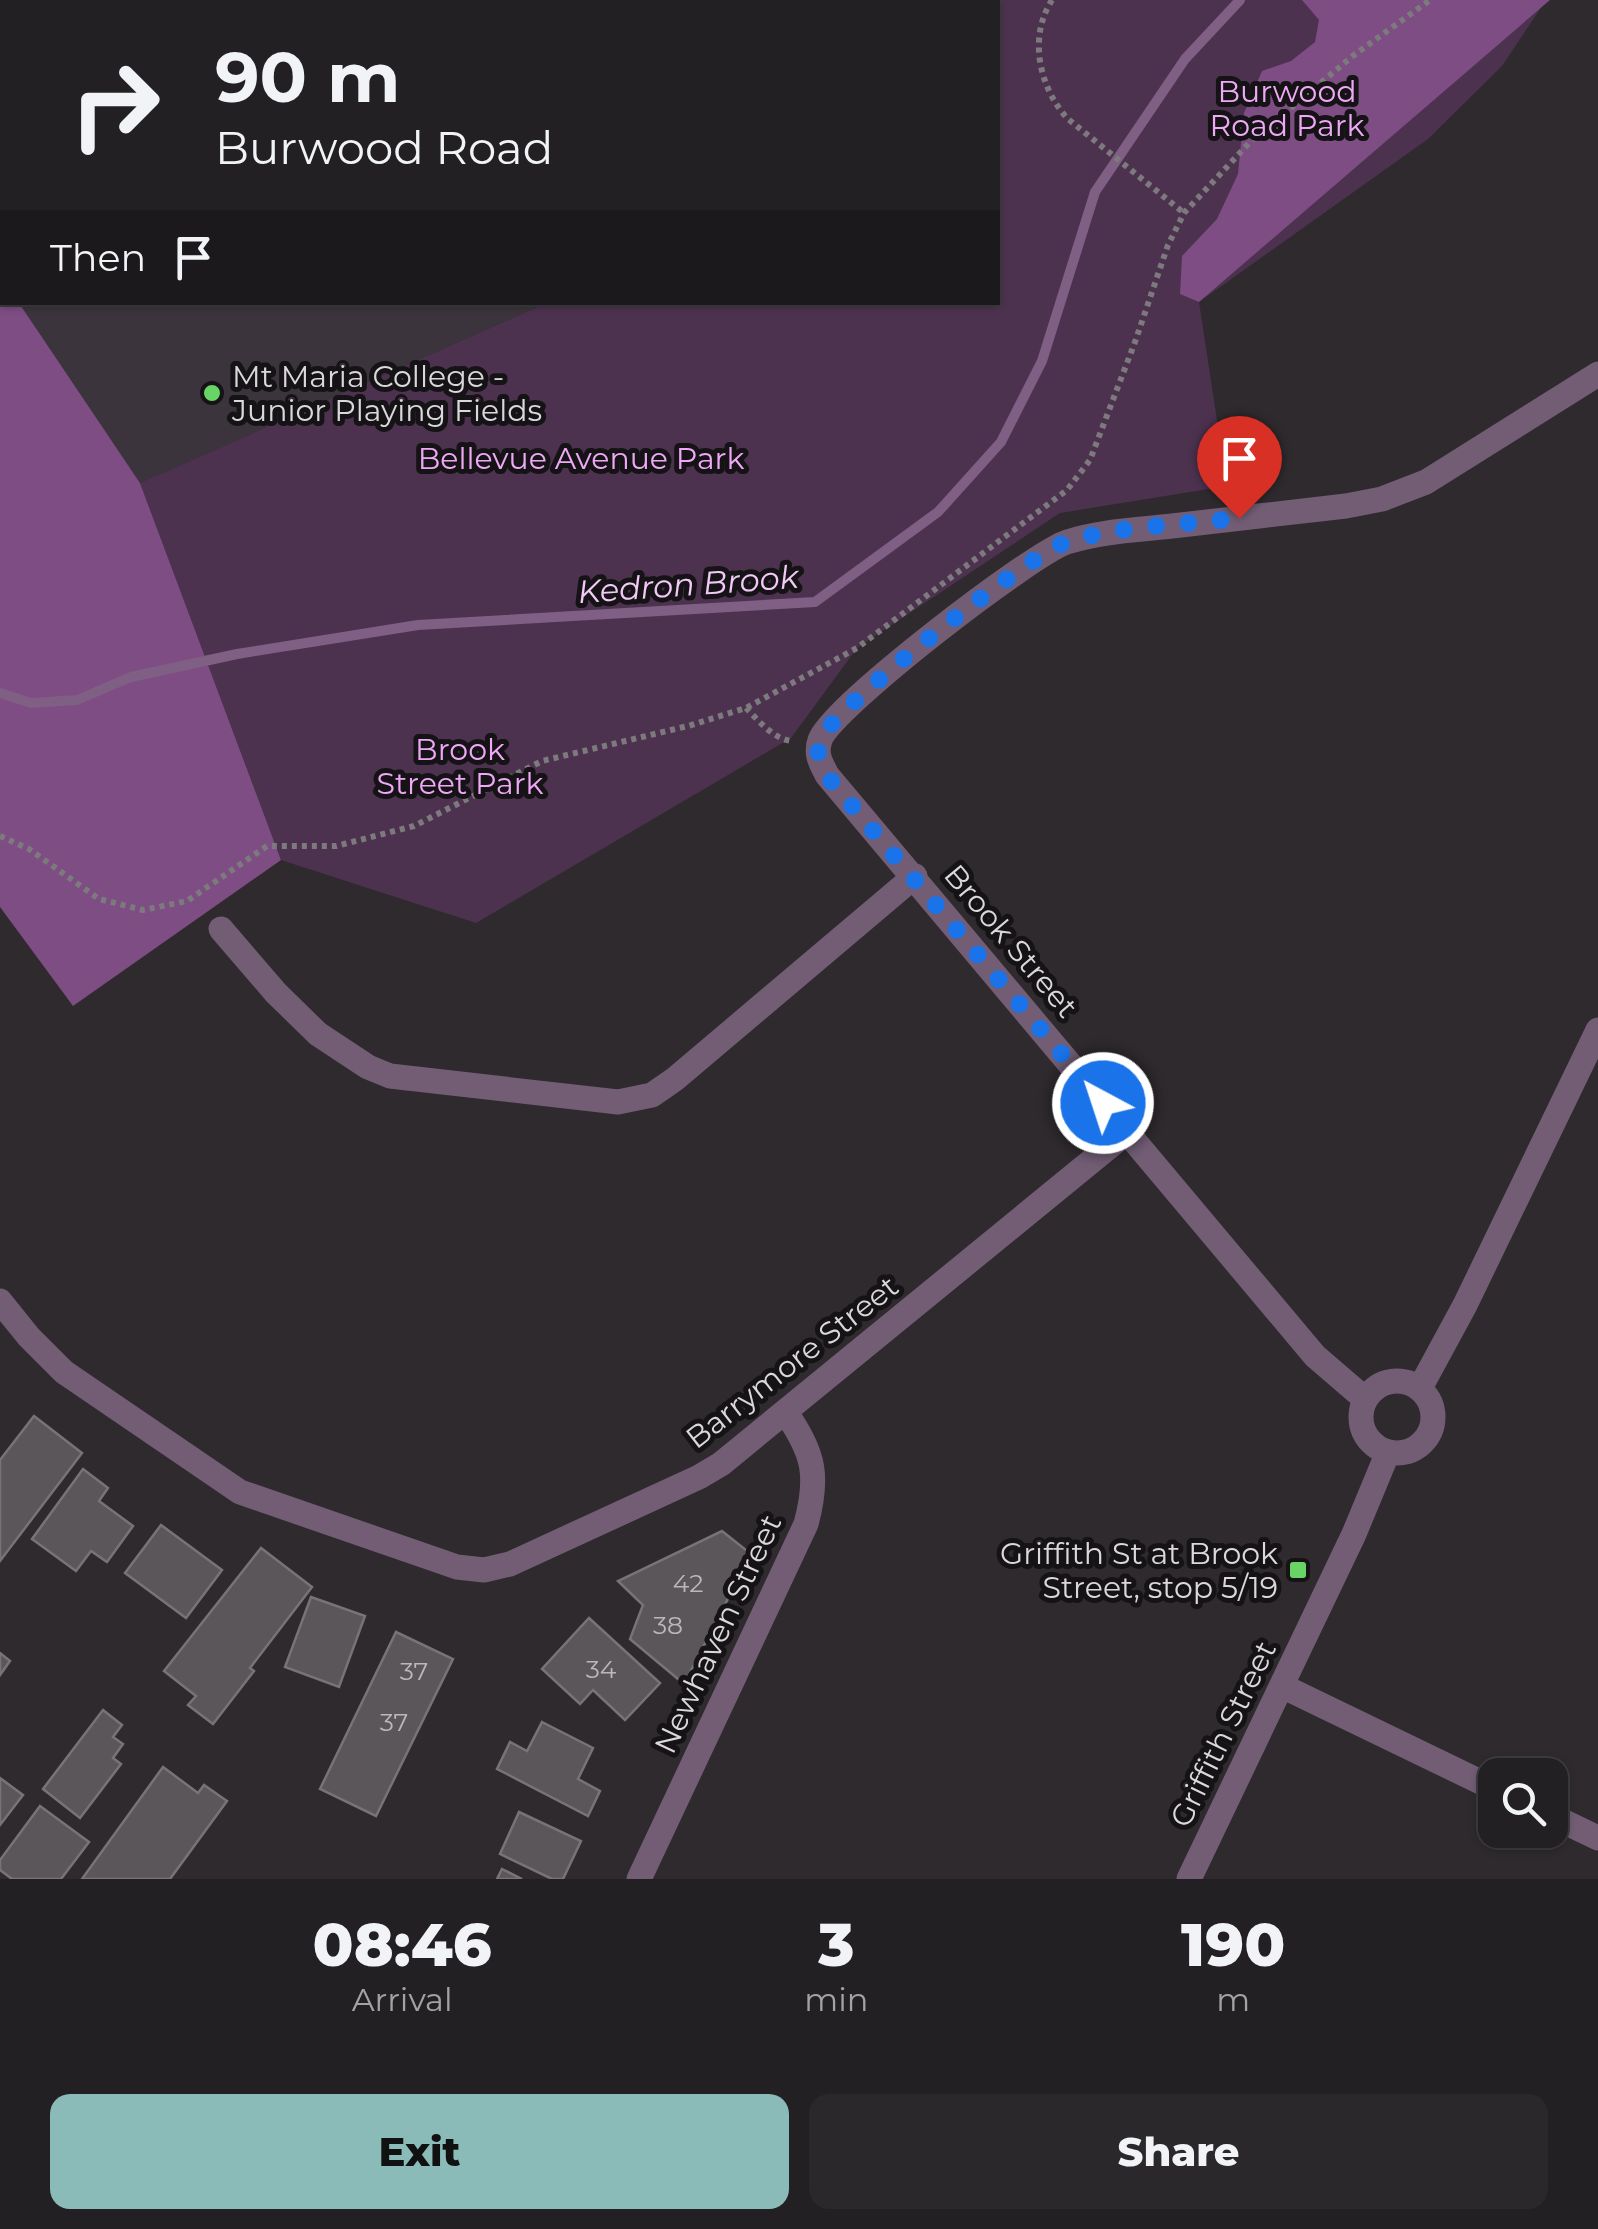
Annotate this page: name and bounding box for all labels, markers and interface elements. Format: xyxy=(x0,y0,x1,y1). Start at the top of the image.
text: 90 m xyxy=(215,34,400,120)
icon: right xyxy=(50,40,180,170)
park label: Burwood Road Park xyxy=(1210,73,1364,144)
text: Burwood Road xyxy=(215,120,553,175)
icon: arrive xyxy=(166,230,221,285)
text: Then xyxy=(50,234,146,281)
place label: Mt Maria College - Junior Playing Fields xyxy=(231,358,542,429)
marker: Mt Maria College - Junior Playing Fields xyxy=(201,382,223,404)
pin xyxy=(1197,416,1282,519)
icon: arrive xyxy=(1212,431,1267,486)
park label: Bellevue Avenue Park xyxy=(418,440,744,477)
water label: Kedron Brook xyxy=(576,557,802,611)
park label: Brook Street Park xyxy=(376,731,544,802)
street label: Brook Street xyxy=(936,857,1086,1025)
position arrow xyxy=(1051,1051,1155,1155)
street label: Barrymore Street xyxy=(678,1268,906,1456)
street label: Newhaven Street xyxy=(646,1509,790,1759)
place label: Griffith St at Brook Street, stop 5/19 xyxy=(1000,1535,1278,1606)
marker: Griffith St at Brook Street, stop 5/19 xyxy=(1287,1559,1309,1581)
house number: 42 xyxy=(673,1568,703,1598)
house number: 38 xyxy=(653,1610,683,1640)
street label: Griffith Street xyxy=(1162,1635,1284,1833)
house number: 34 xyxy=(586,1654,617,1684)
house number: 37 xyxy=(400,1656,428,1686)
house number: 37 xyxy=(380,1707,408,1737)
map controls xyxy=(1478,1758,1568,1848)
button: search xyxy=(1478,1758,1568,1848)
text: 08:46 xyxy=(313,1908,492,1981)
text: 3 xyxy=(818,1908,854,1981)
text: 190 xyxy=(1181,1908,1285,1981)
text: Arrival xyxy=(352,1980,453,2019)
text: min xyxy=(804,1980,869,2019)
text: m xyxy=(1216,1980,1250,2019)
button: Exit xyxy=(50,2094,789,2209)
button: Share xyxy=(809,2094,1548,2209)

